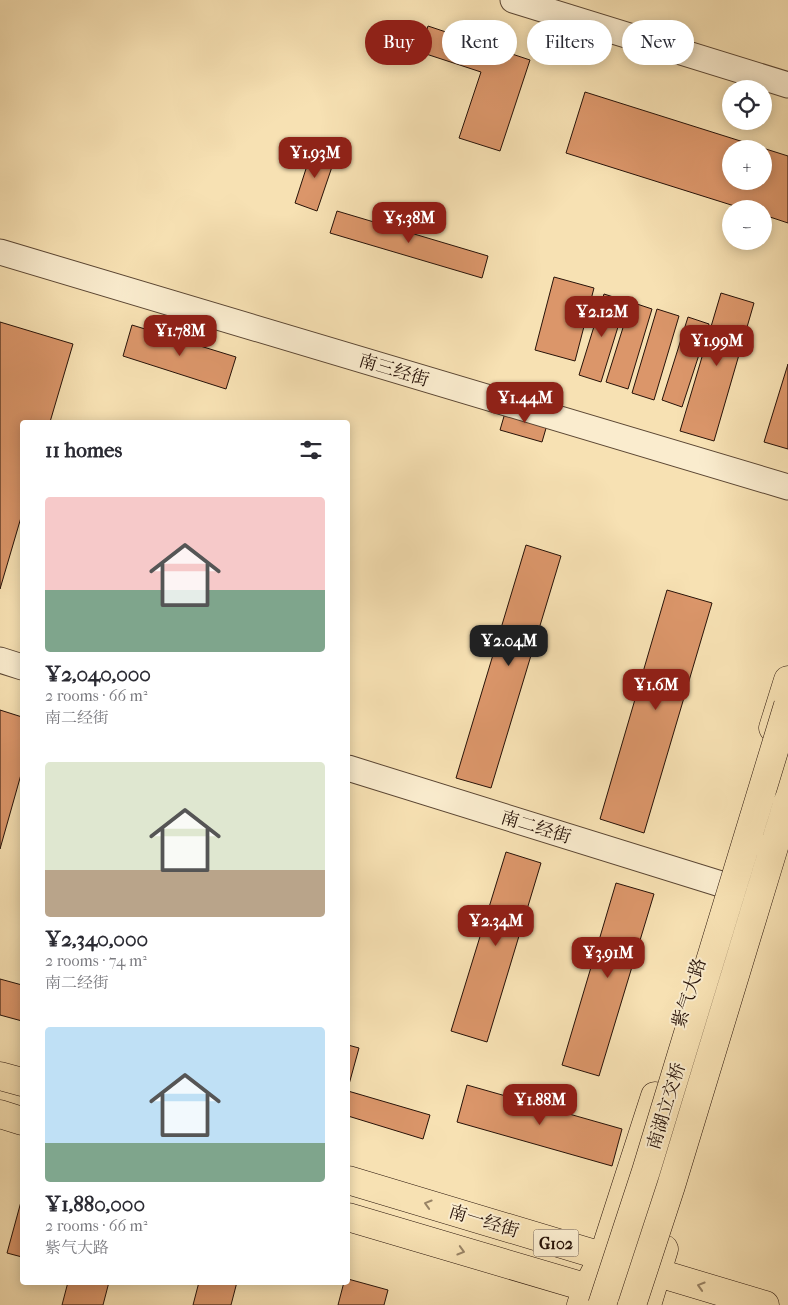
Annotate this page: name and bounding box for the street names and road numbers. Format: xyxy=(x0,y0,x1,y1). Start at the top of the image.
street label: 南三经街 xyxy=(356,350,431,391)
street label: 南二经街 xyxy=(498,807,573,848)
street label: 紫气大路 xyxy=(668,956,711,1031)
street label: 南湖立交桥 xyxy=(643,1060,690,1152)
street label: 南一经街 xyxy=(446,1201,521,1242)
road number: G102 xyxy=(534,1230,578,1256)

